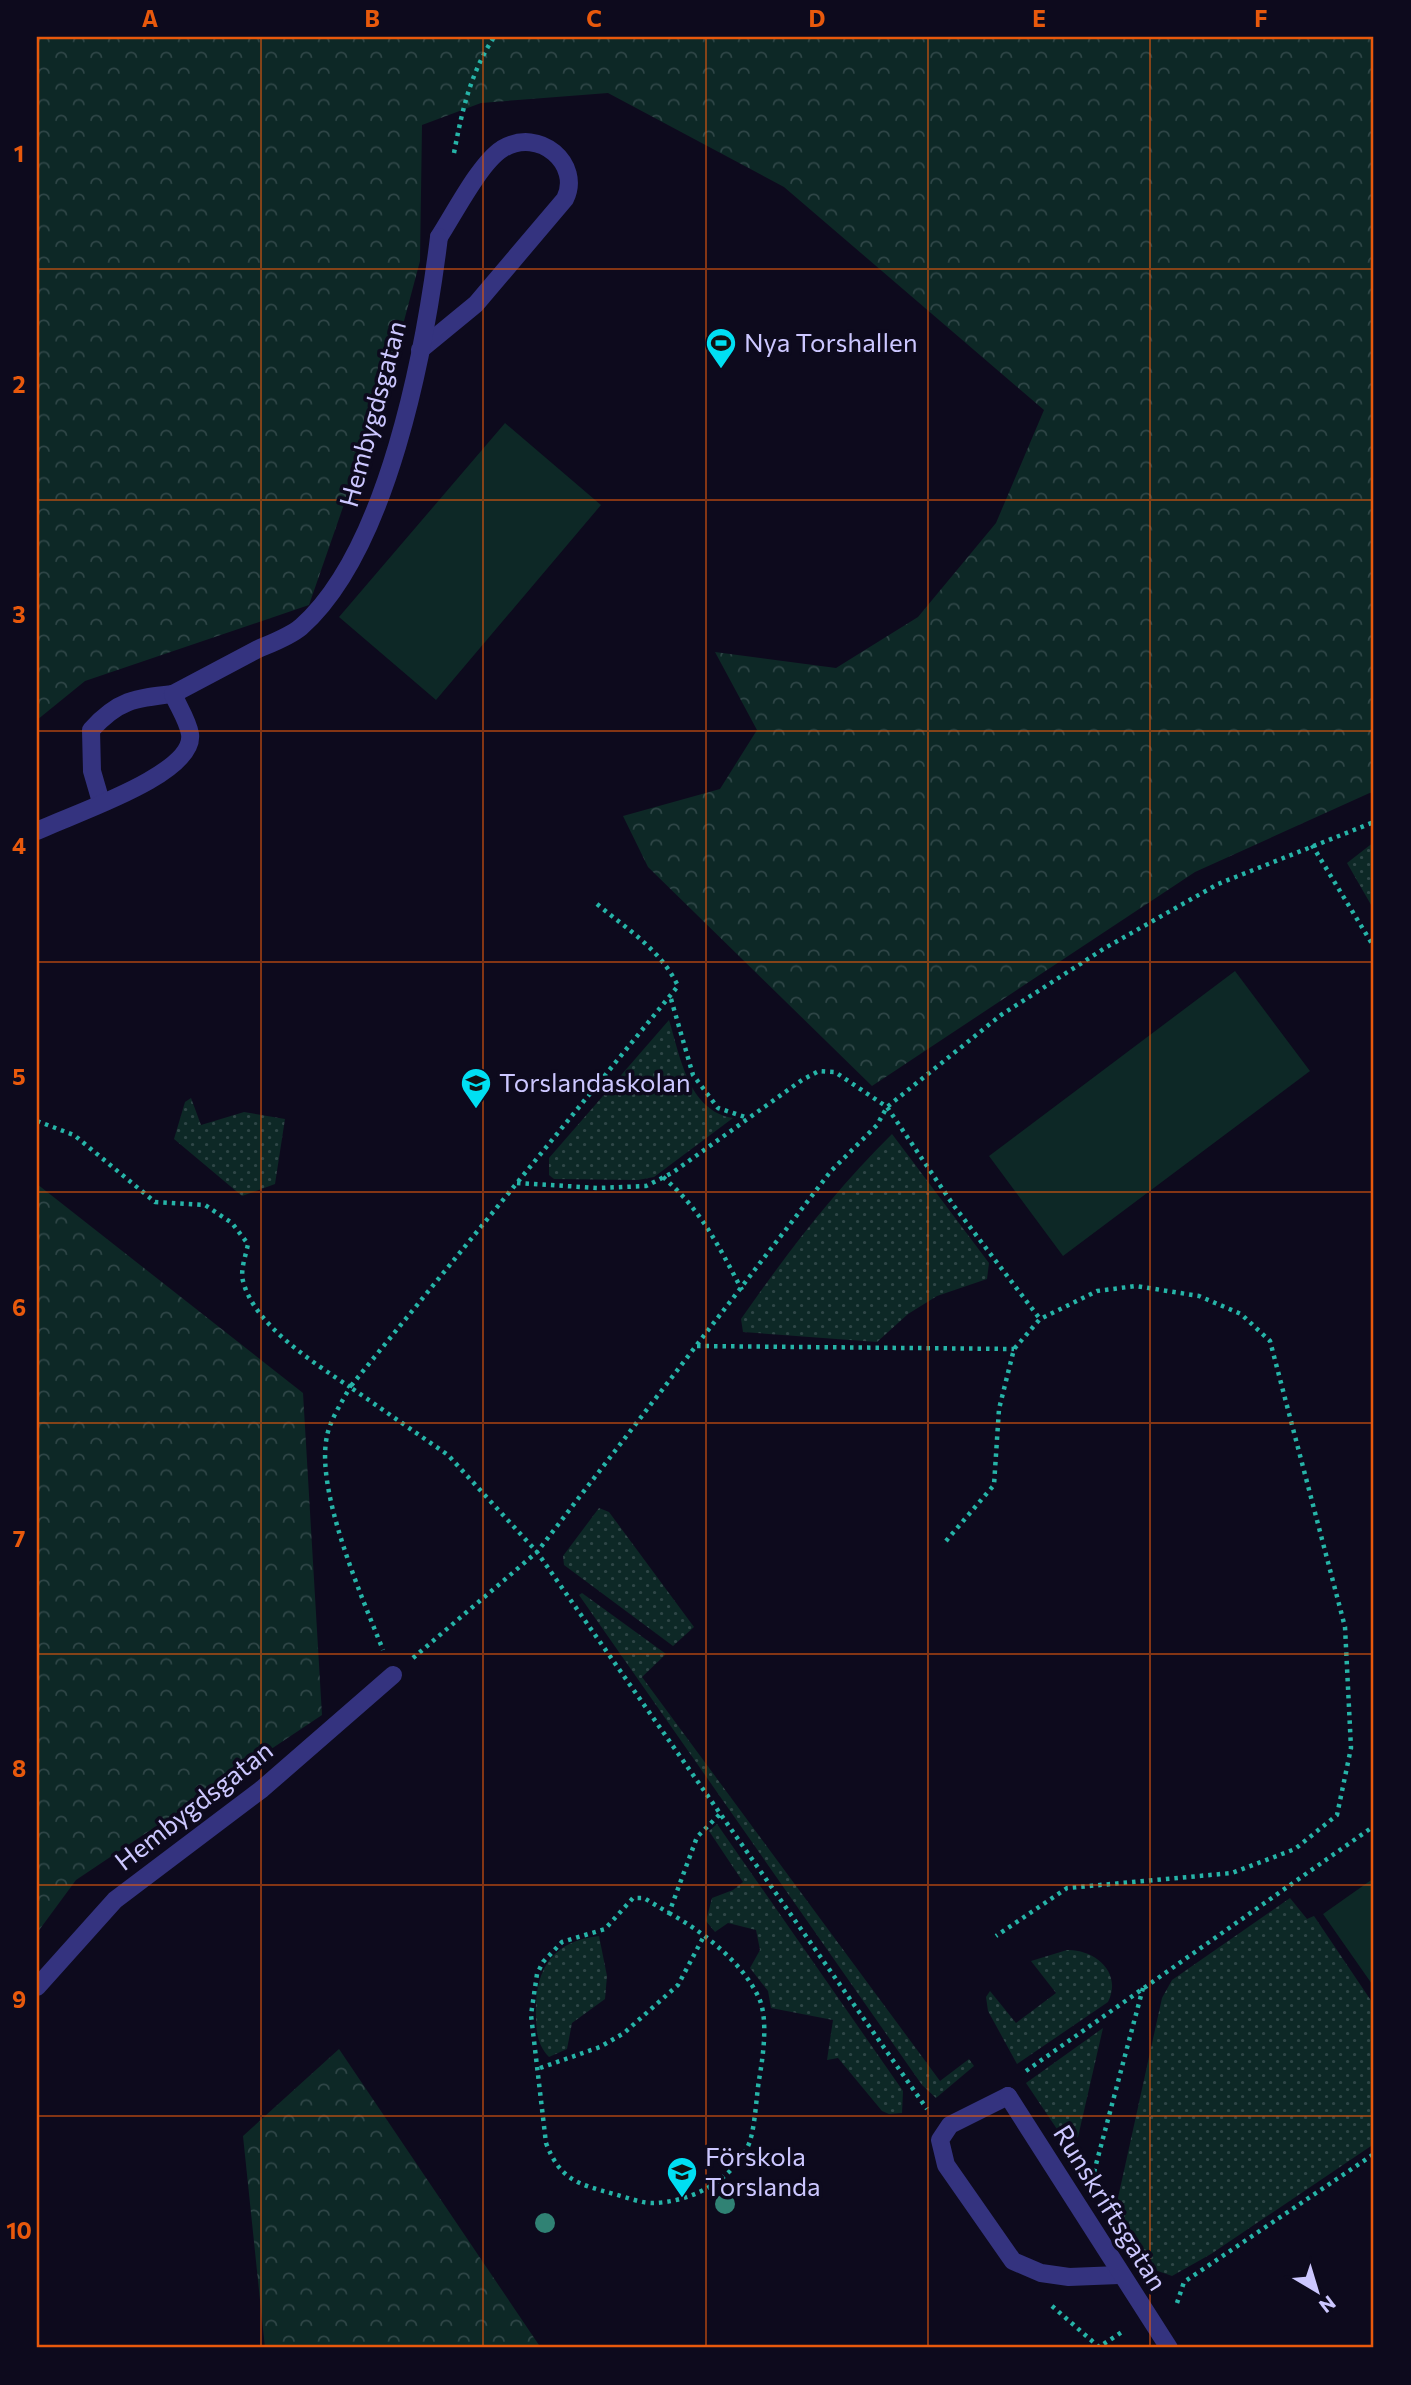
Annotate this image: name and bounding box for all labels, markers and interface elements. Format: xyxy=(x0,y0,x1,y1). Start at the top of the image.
text: A xyxy=(142,4,159,32)
text: B xyxy=(364,4,380,32)
text: C xyxy=(586,4,602,32)
text: D xyxy=(809,4,826,32)
text: E xyxy=(1032,4,1046,32)
text: F xyxy=(1254,4,1268,32)
text: 1 xyxy=(14,139,24,167)
street label: Hembygdsgatan xyxy=(332,317,411,510)
sports icon: Nya Torshallen xyxy=(704,326,738,370)
place label: Nya Torshallen xyxy=(744,326,918,357)
text: 2 xyxy=(12,370,26,398)
text: 3 xyxy=(12,600,26,628)
text: 4 xyxy=(12,831,26,859)
text: 5 xyxy=(12,1062,26,1090)
school or university icon: Torslandaskolan xyxy=(459,1066,493,1110)
place label: Torslandaskolan xyxy=(499,1066,691,1097)
text: 6 xyxy=(12,1293,26,1321)
text: 7 xyxy=(13,1524,25,1552)
street label: Hembygdsgatan xyxy=(108,1734,278,1876)
text: 8 xyxy=(12,1754,26,1782)
text: 9 xyxy=(12,1985,26,2013)
street label: Runskriftsgatan xyxy=(1048,2119,1175,2296)
place label: Förskola Torslanda xyxy=(705,2140,821,2201)
school or university icon: Förskola Torslanda xyxy=(665,2155,699,2199)
text: 10 xyxy=(6,2216,32,2244)
north arrow xyxy=(1282,2256,1352,2326)
text: N xyxy=(1315,2291,1340,2318)

